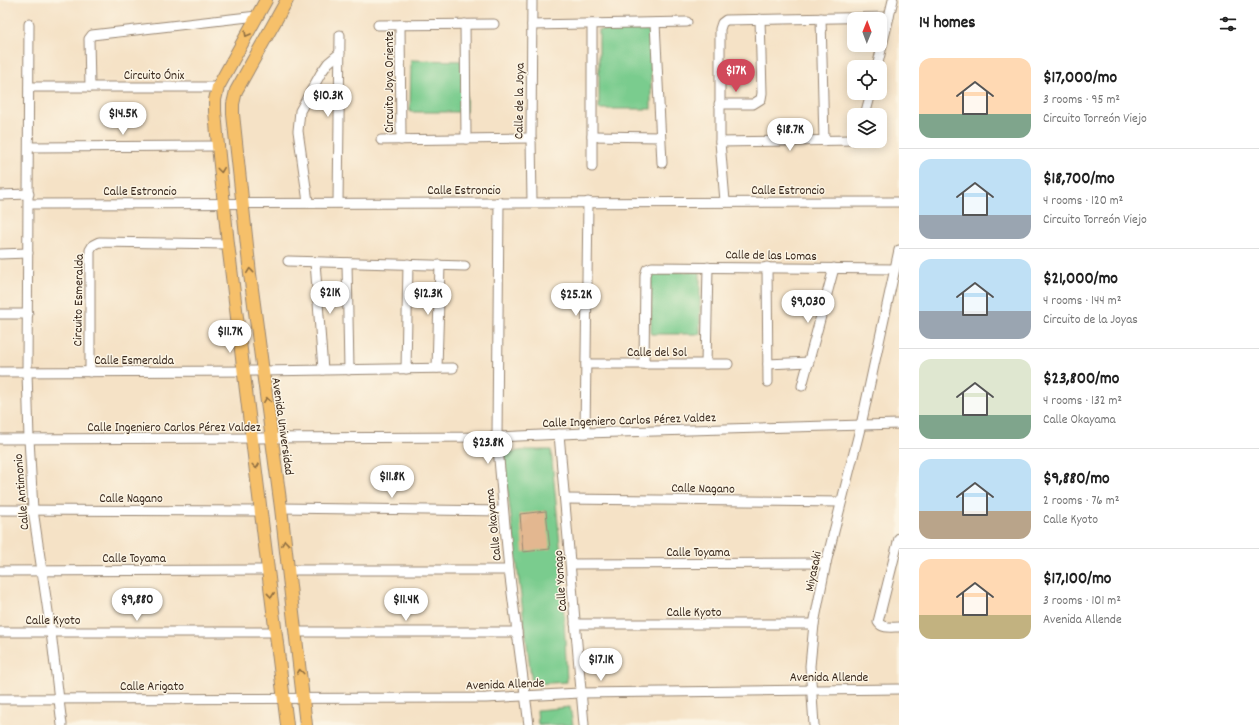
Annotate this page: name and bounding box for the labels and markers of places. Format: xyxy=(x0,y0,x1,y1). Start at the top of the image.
pin: $17K xyxy=(712,59,760,93)
pin: $10.3K xyxy=(295,84,361,118)
pin: $14.5K xyxy=(90,102,156,136)
pin: $18.7K xyxy=(757,118,823,152)
pin: $21K xyxy=(306,281,354,315)
pin: $12.3K xyxy=(395,282,461,316)
pin: $25.2K xyxy=(543,283,609,317)
pin: $9,030 xyxy=(775,290,841,324)
pin: $11.7K xyxy=(197,320,263,354)
pin: $23.8K xyxy=(455,431,521,465)
pin: $11.8K xyxy=(359,465,425,499)
pin: $9,880 xyxy=(104,588,170,622)
pin: $11.4K xyxy=(373,588,439,622)
pin: $17.1K xyxy=(568,648,634,682)

